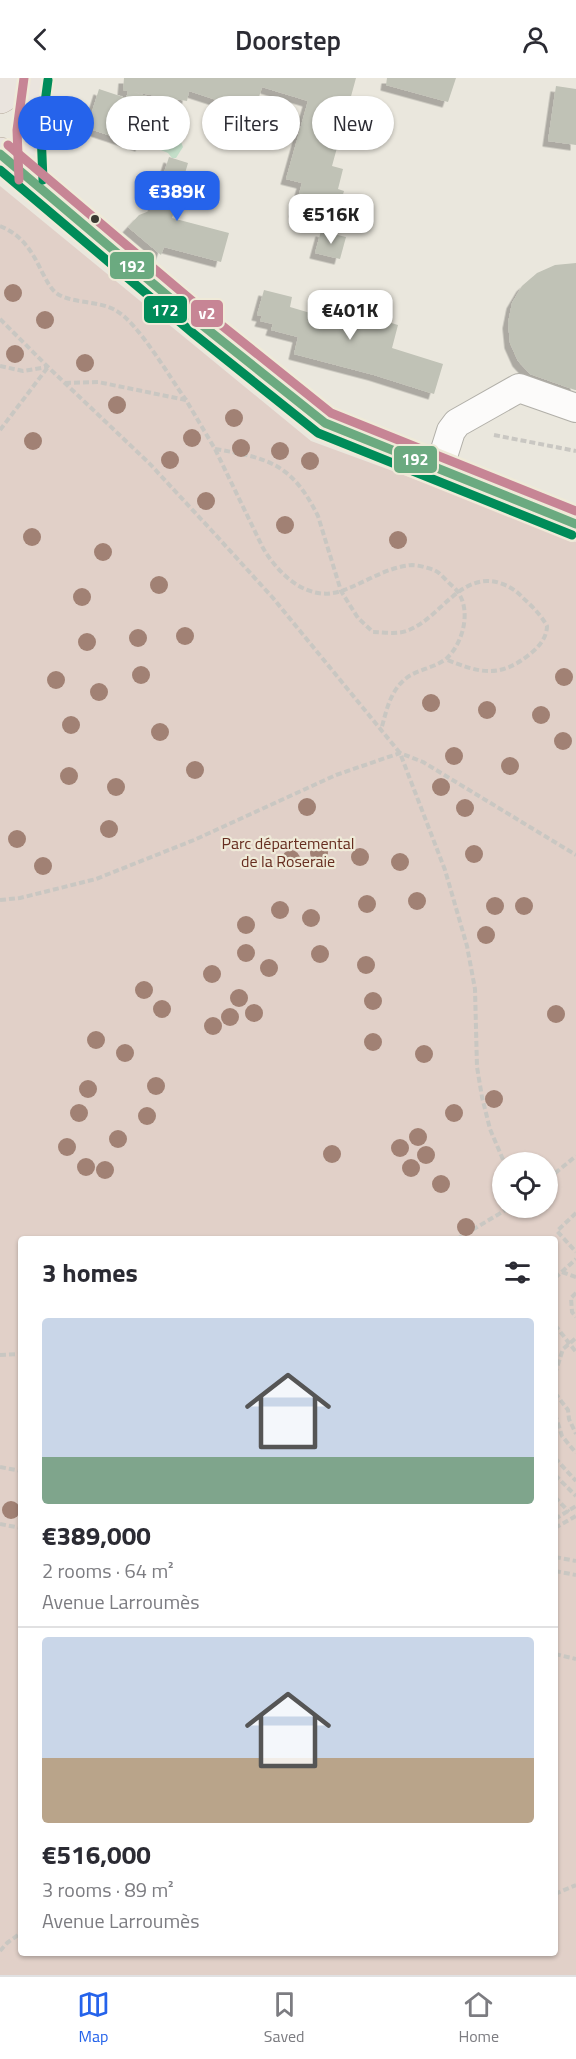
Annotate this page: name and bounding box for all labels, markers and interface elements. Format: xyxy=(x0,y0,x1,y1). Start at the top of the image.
text: Doorstep xyxy=(235,19,341,60)
icon: back xyxy=(24,23,57,56)
icon: person xyxy=(519,23,552,56)
chip: Buy xyxy=(18,96,94,150)
chip: Rent xyxy=(106,96,190,150)
chip: Filters xyxy=(202,96,300,150)
chip: New xyxy=(312,96,394,150)
pin: €389K xyxy=(135,171,219,222)
text: €389K xyxy=(149,175,205,206)
pin: €516K xyxy=(289,194,373,245)
text: €516K xyxy=(303,198,359,229)
unlabelled marker xyxy=(89,213,101,225)
line badge: 192 xyxy=(109,251,155,280)
text: 192 xyxy=(119,254,145,278)
pin: €401K xyxy=(308,290,392,341)
text: €401K xyxy=(322,294,378,325)
line badge: 172 xyxy=(143,295,188,324)
text: 172 xyxy=(152,298,178,322)
line badge: v2 xyxy=(190,299,224,328)
text: v2 xyxy=(199,301,215,325)
line badge: 192 xyxy=(393,445,438,474)
text: 192 xyxy=(402,447,428,471)
park label: Parc départemental de la Roseraie xyxy=(222,831,354,873)
map controls xyxy=(492,1152,558,1218)
button: locate xyxy=(492,1152,558,1218)
text: 3 homes xyxy=(42,1253,138,1292)
icon: filters xyxy=(501,1256,534,1289)
icon: home xyxy=(234,1357,342,1465)
text: €389,000 xyxy=(42,1516,151,1555)
text: 2 rooms · 64 m² xyxy=(42,1555,174,1586)
text: Avenue Larroumès xyxy=(42,1586,200,1617)
icon: home xyxy=(234,1676,342,1784)
text: €516,000 xyxy=(42,1835,151,1874)
text: 3 rooms · 89 m² xyxy=(42,1874,174,1905)
text: Avenue Larroumès xyxy=(42,1905,200,1936)
tab: Map xyxy=(77,1988,110,2048)
tab: Saved xyxy=(264,1988,305,2048)
tab: Home xyxy=(458,1988,499,2048)

